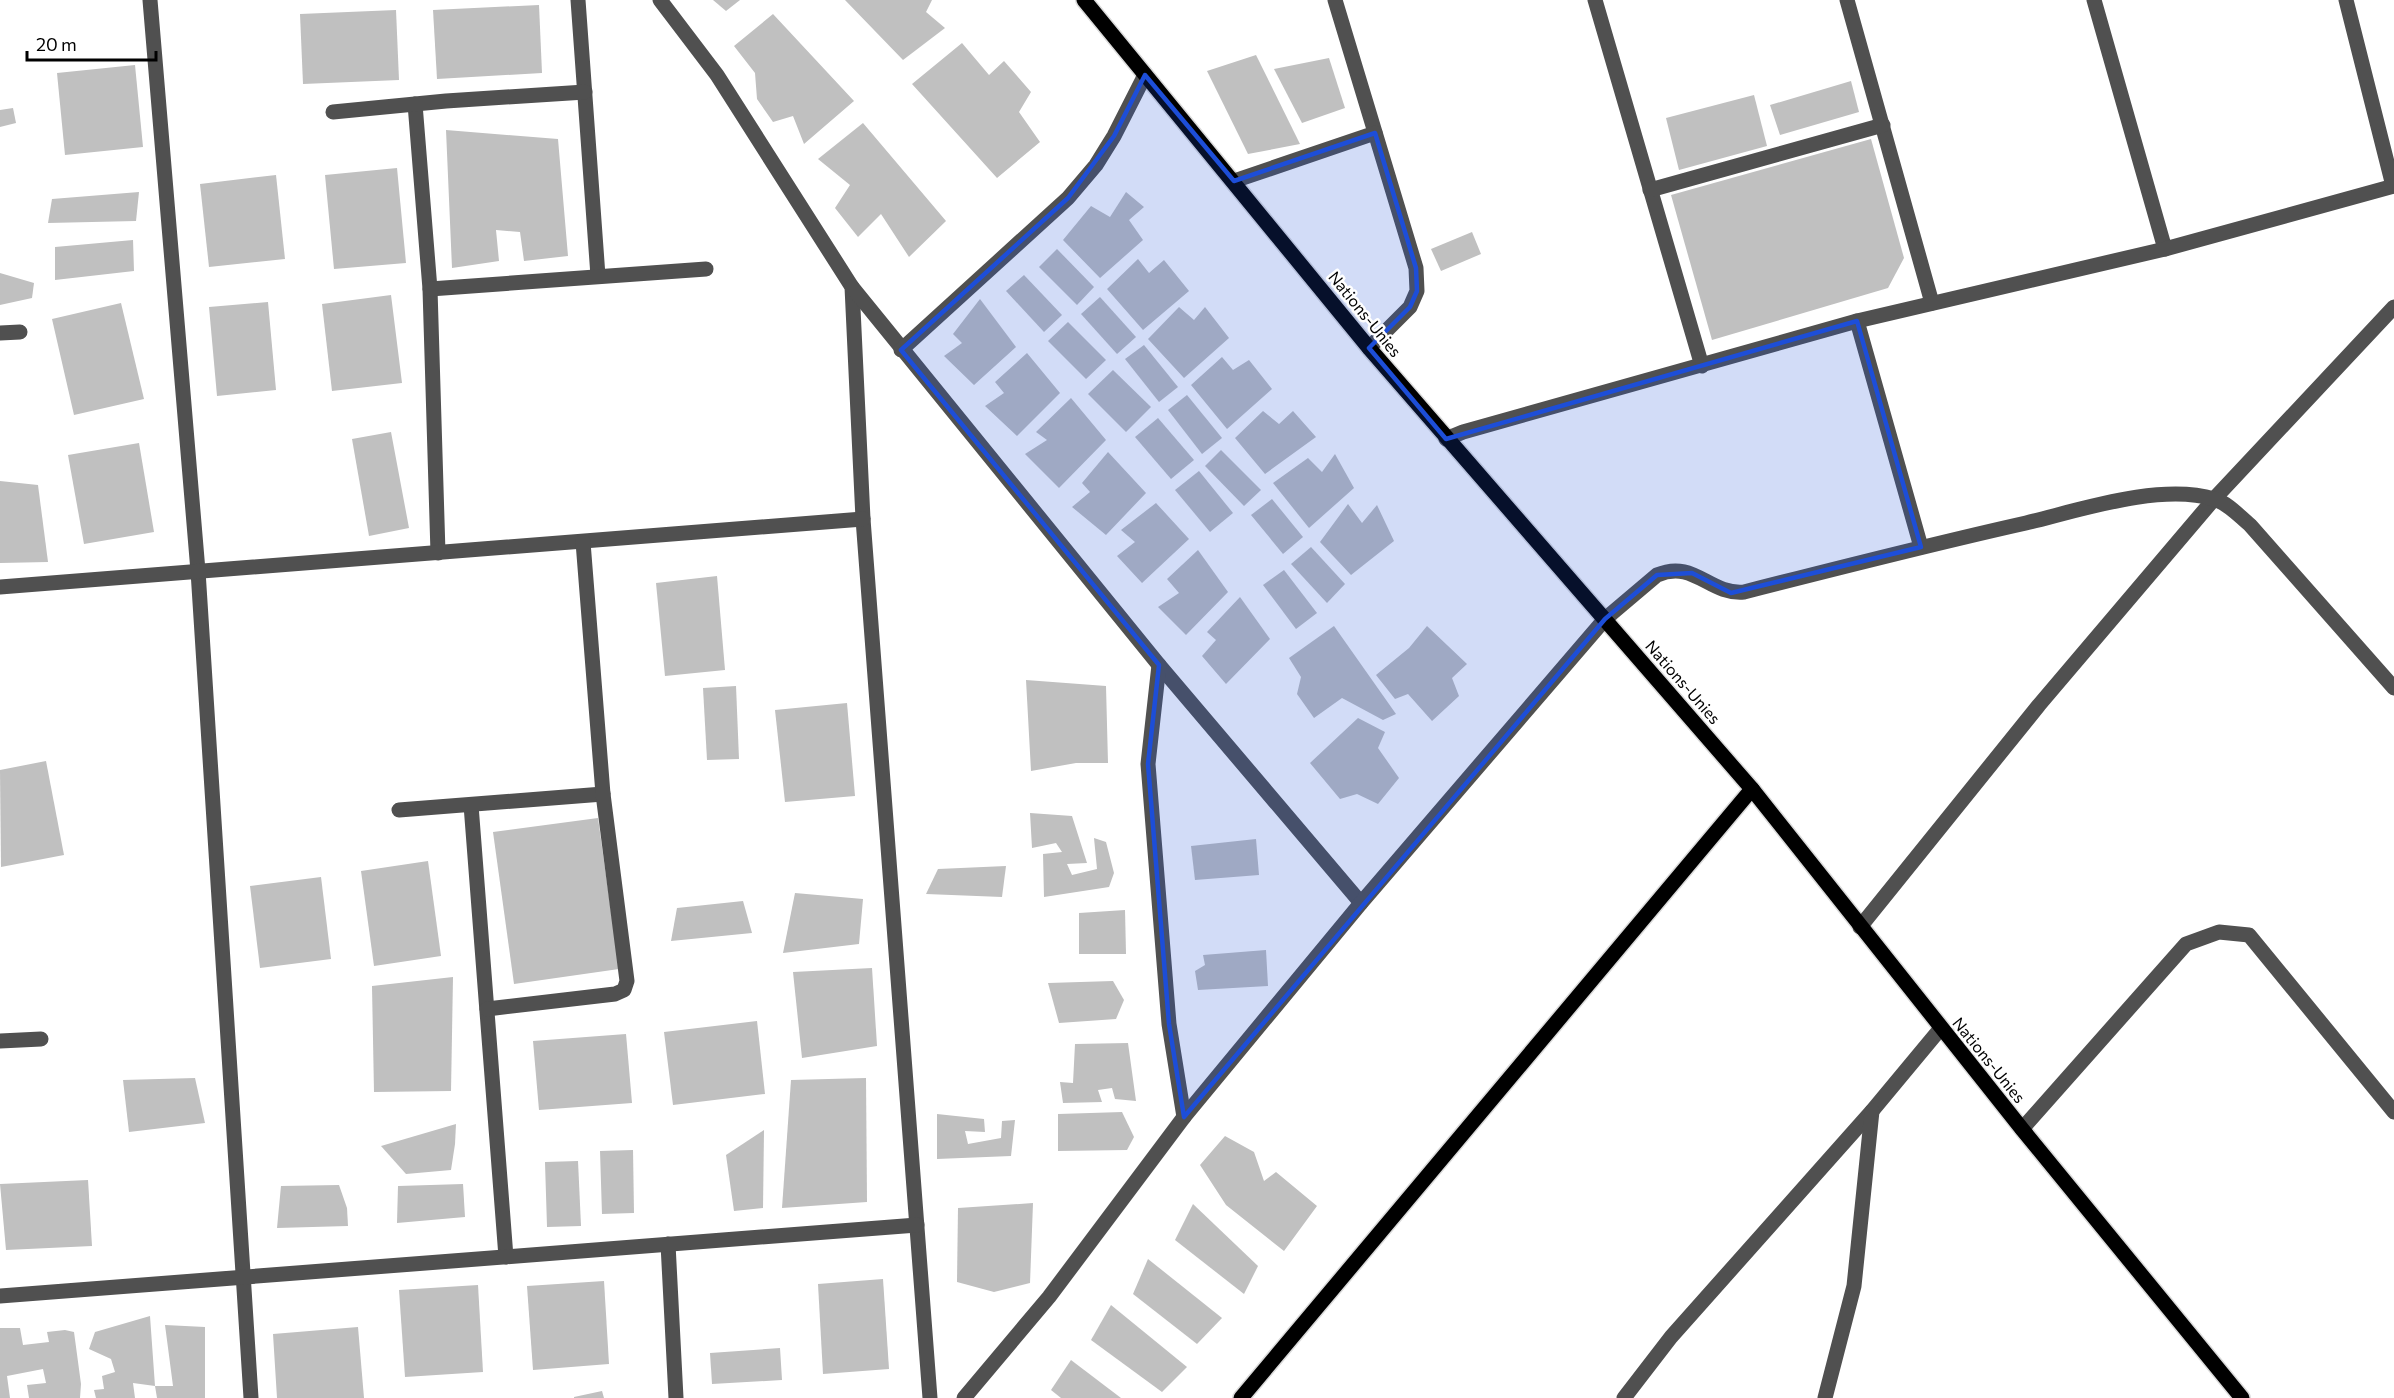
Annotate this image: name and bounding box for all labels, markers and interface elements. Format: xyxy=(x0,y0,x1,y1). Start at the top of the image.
scale bar xyxy=(27,24,156,62)
text: 20 m xyxy=(36,33,77,55)
street label: Nations-Unies xyxy=(1325,267,1406,360)
street label: Nations-Unies xyxy=(1642,636,1725,727)
street label: Nations-Unies xyxy=(1949,1013,2030,1106)

